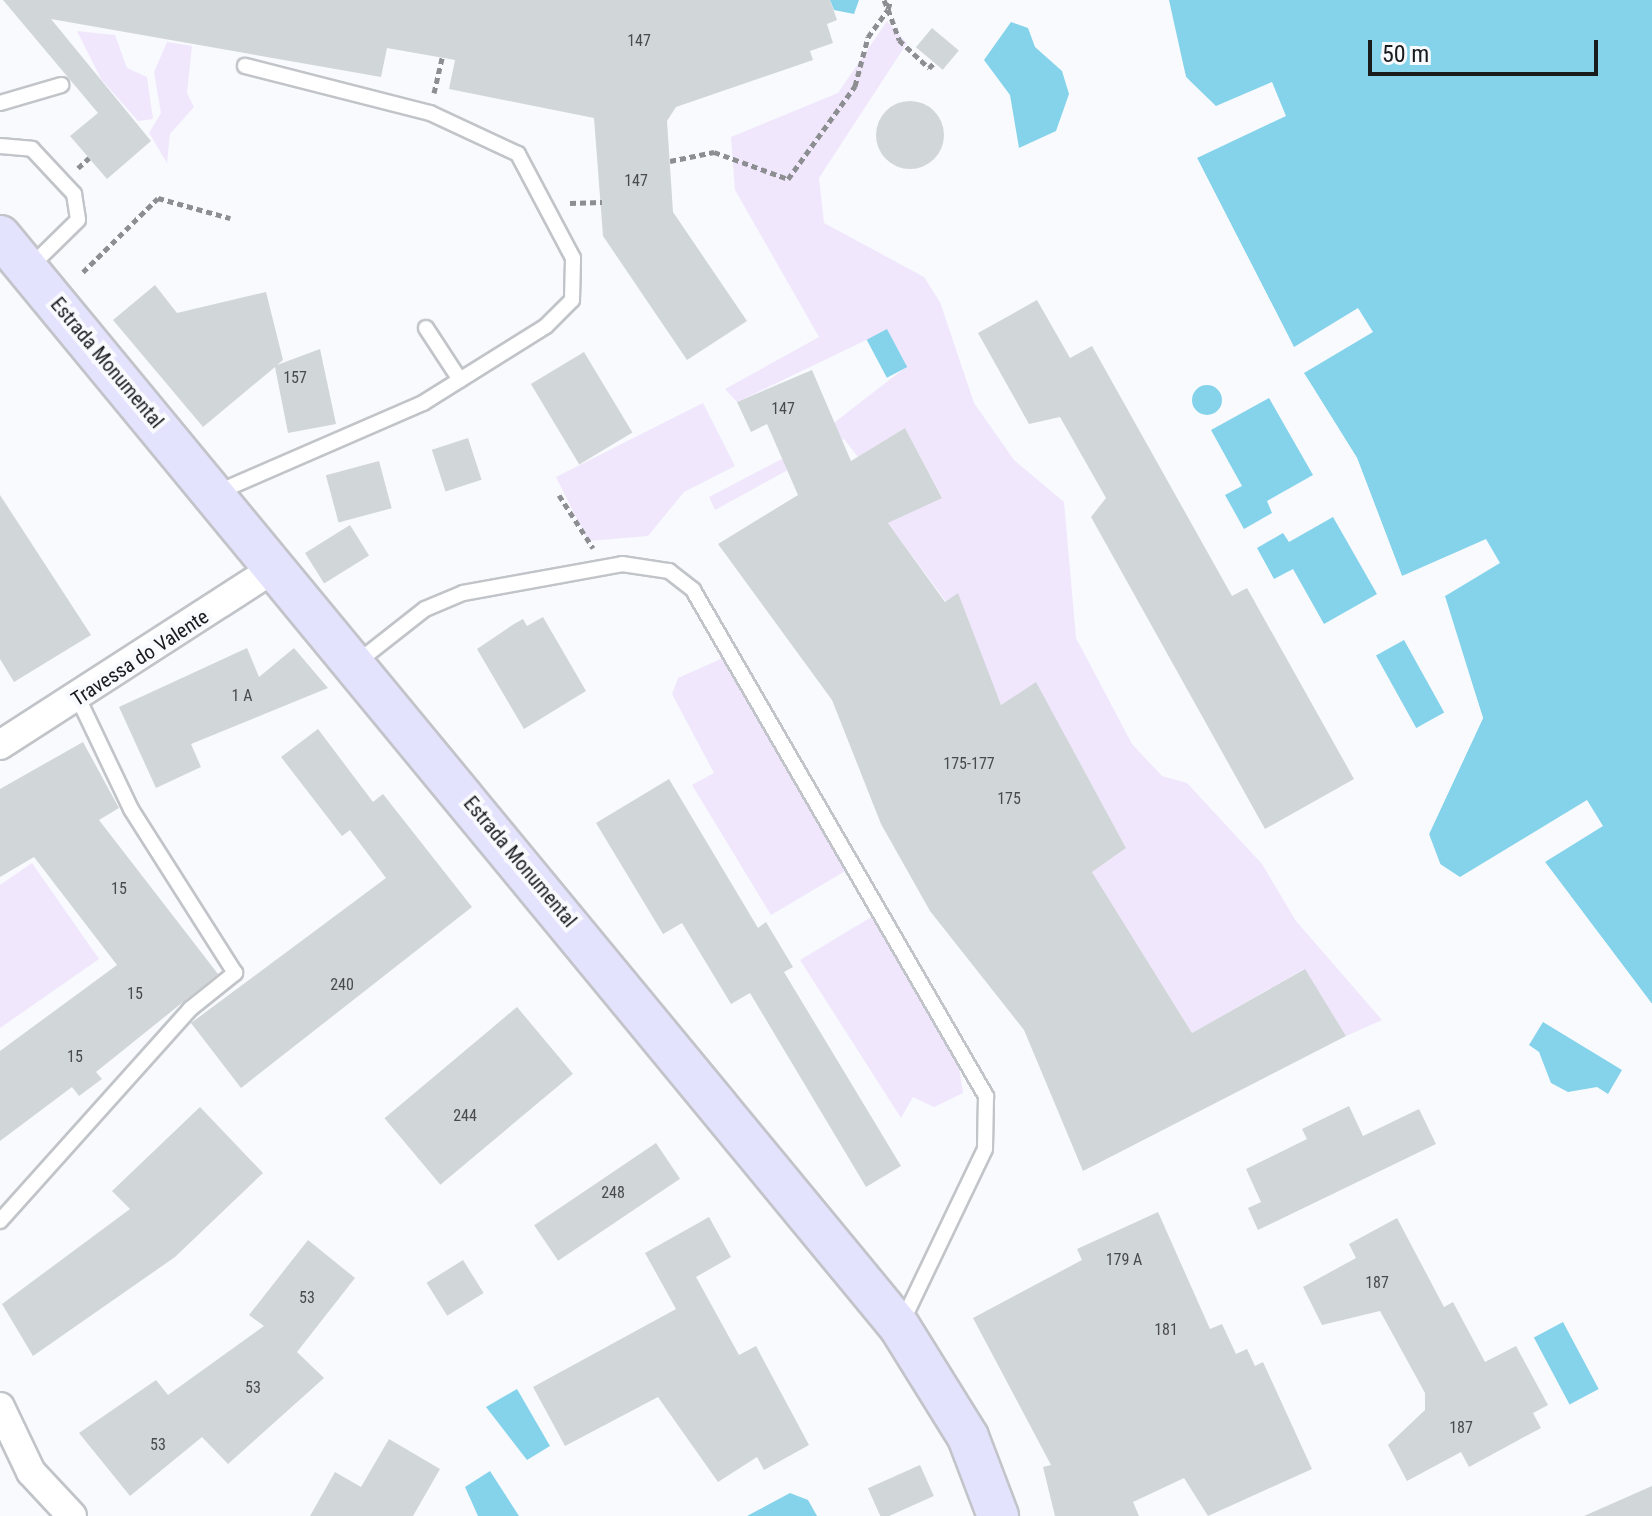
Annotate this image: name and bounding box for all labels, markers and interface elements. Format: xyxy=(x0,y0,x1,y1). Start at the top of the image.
scale bar xyxy=(1372,24,1602,74)
house number: 147 xyxy=(627,31,651,51)
text: 50 m xyxy=(1382,40,1429,68)
house number: 147 xyxy=(624,171,648,191)
street label: Estrada Monumental xyxy=(45,293,169,433)
house number: 157 xyxy=(283,368,307,388)
house number: 147 xyxy=(771,399,795,419)
street label: Travessa do Valente xyxy=(67,605,213,711)
house number: 1 A xyxy=(232,686,252,706)
house number: 175-177 xyxy=(943,754,995,774)
house number: 175 xyxy=(997,789,1021,809)
street label: Estrada Monumental xyxy=(458,792,582,932)
house number: 15 xyxy=(111,879,127,899)
house number: 240 xyxy=(330,975,354,995)
house number: 15 xyxy=(127,984,143,1004)
house number: 15 xyxy=(67,1047,83,1067)
house number: 244 xyxy=(453,1106,477,1126)
house number: 248 xyxy=(601,1183,625,1203)
house number: 179 A xyxy=(1106,1250,1142,1270)
house number: 187 xyxy=(1365,1273,1389,1293)
house number: 53 xyxy=(299,1288,315,1308)
house number: 181 xyxy=(1154,1320,1178,1340)
house number: 53 xyxy=(245,1378,261,1398)
house number: 187 xyxy=(1449,1418,1473,1438)
house number: 53 xyxy=(150,1435,166,1455)

